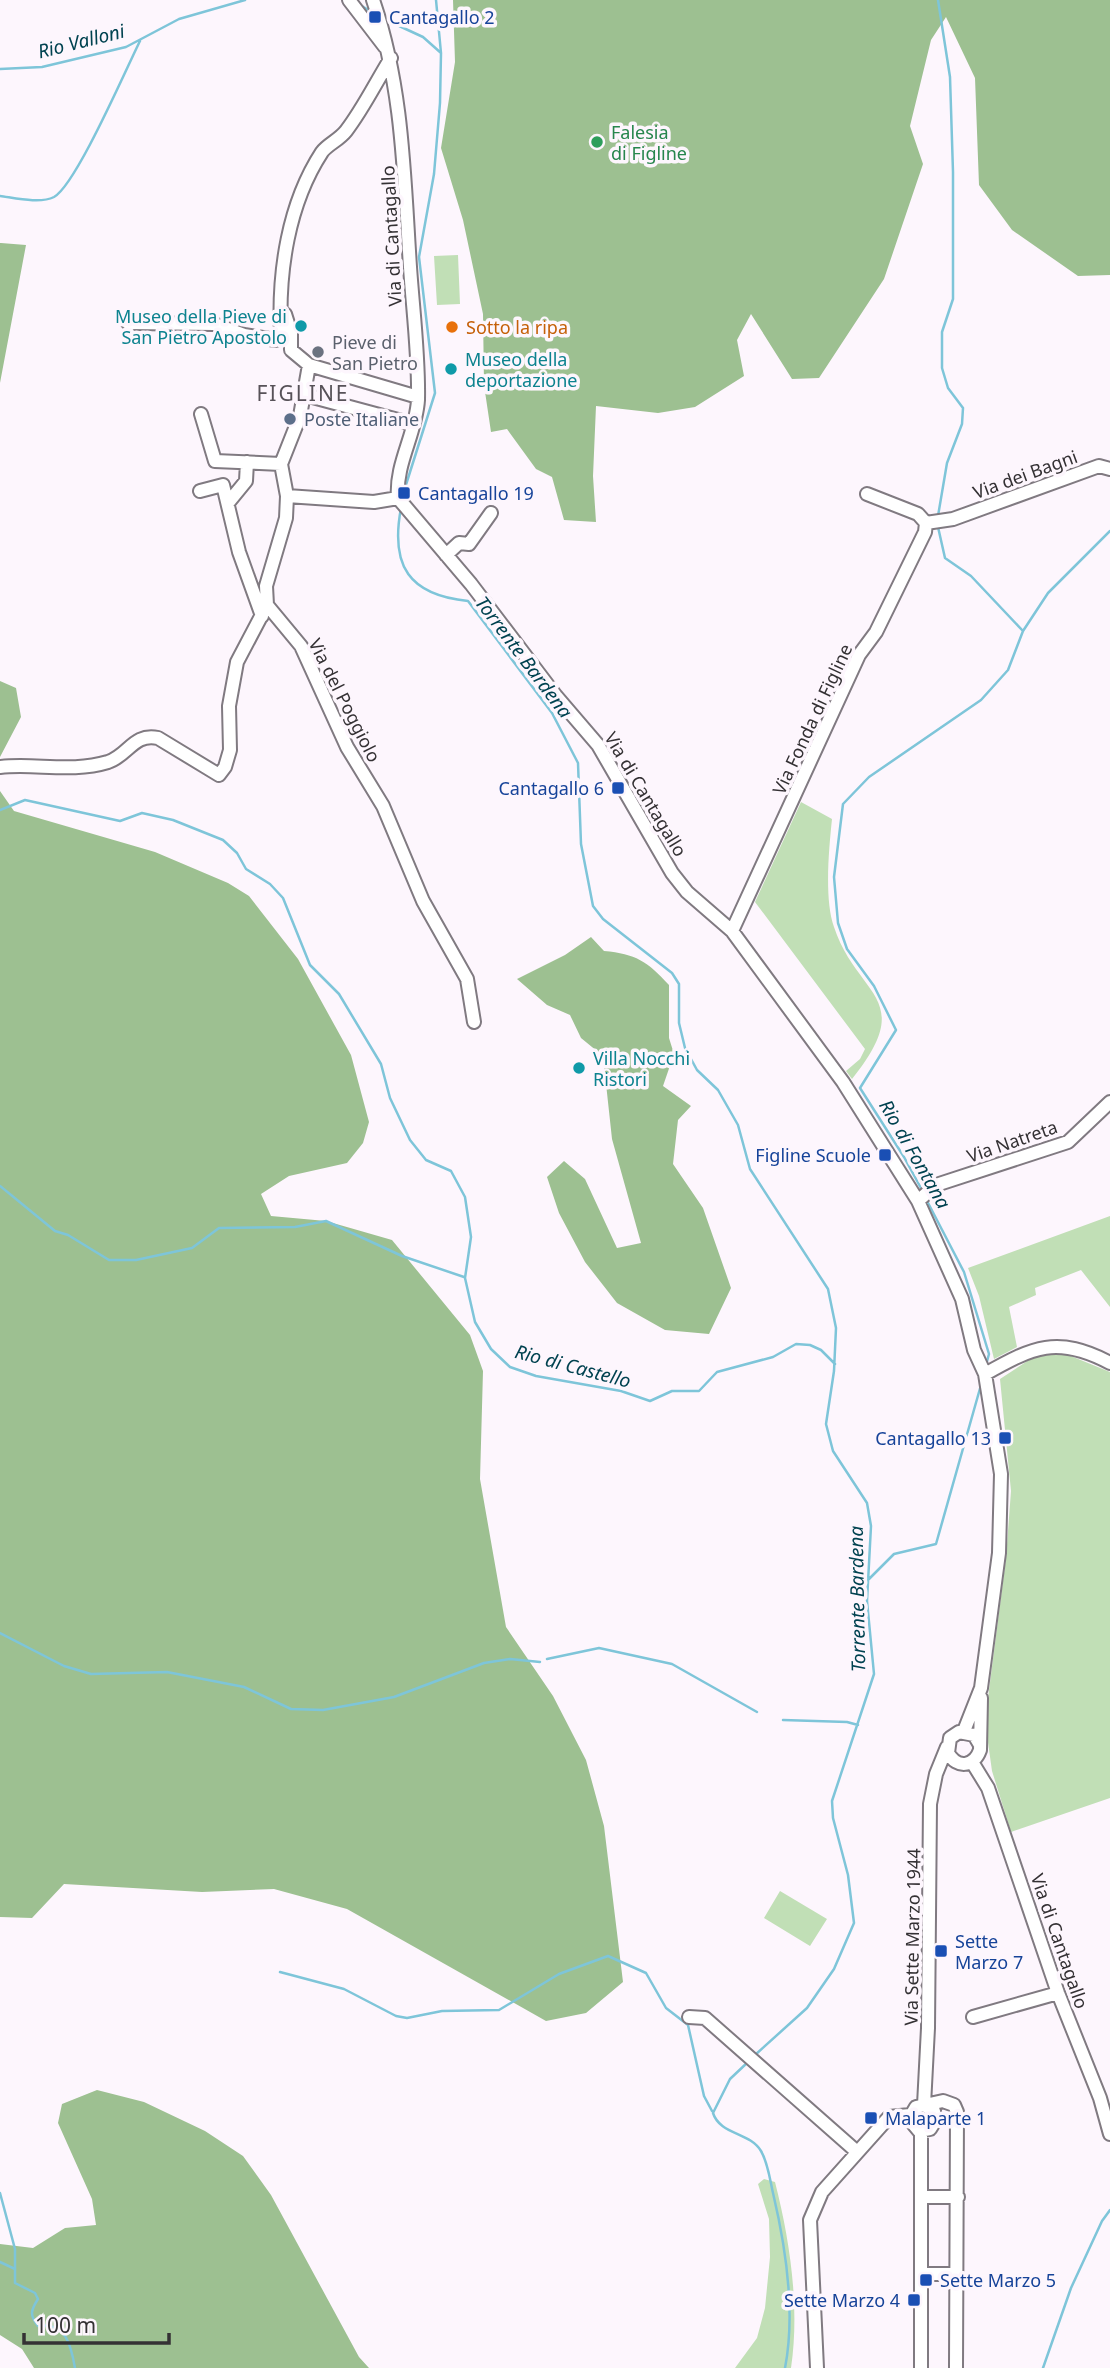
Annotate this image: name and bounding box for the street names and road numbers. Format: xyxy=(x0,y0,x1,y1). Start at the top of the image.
street label: Via di Cantagallo xyxy=(375,165,407,307)
street label: Via dei Bagni xyxy=(969,444,1081,504)
street label: Via del Poggiolo xyxy=(303,634,387,766)
street label: Via Fonda di Figline xyxy=(767,640,857,798)
street label: Via di Cantagallo xyxy=(599,727,693,861)
street label: Via Natreta xyxy=(963,1114,1061,1168)
street label: Via Sette Marzo 1944 xyxy=(898,1848,926,2026)
street label: Via di Cantagallo xyxy=(1026,1870,1094,2012)

